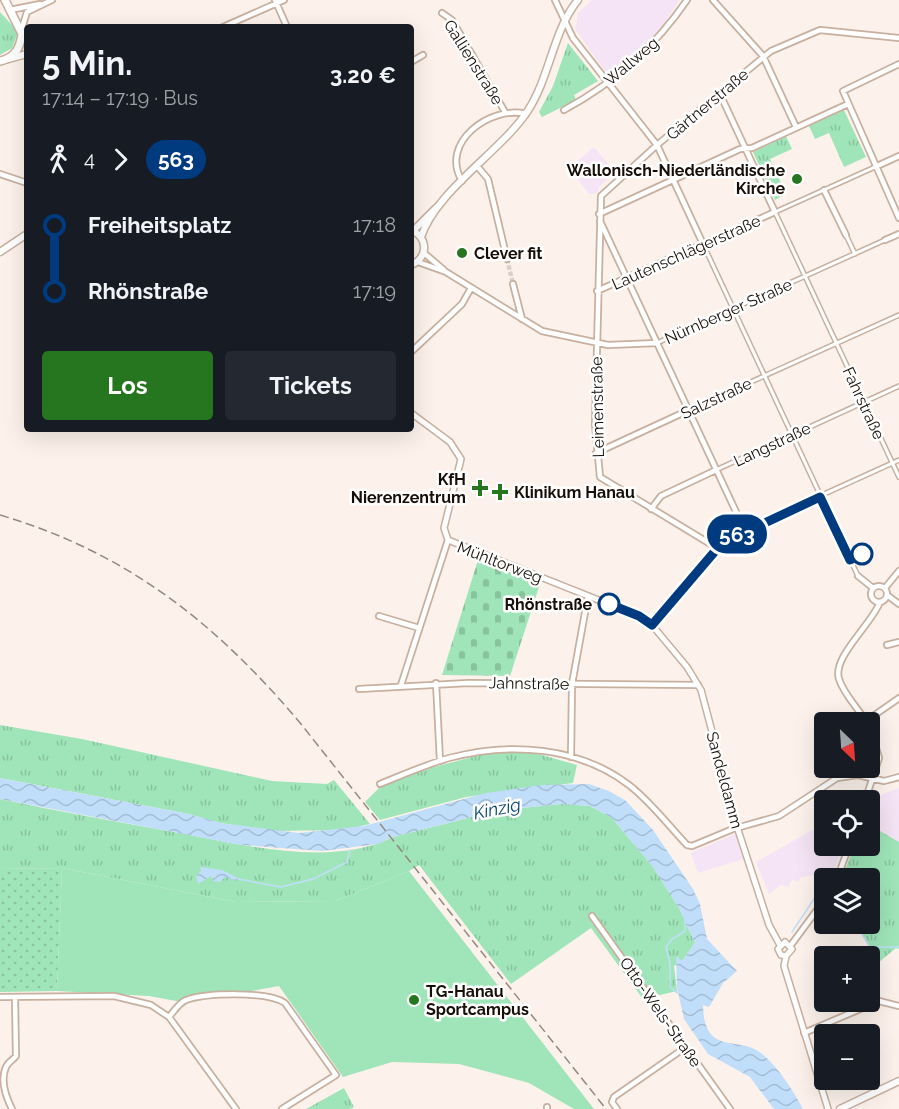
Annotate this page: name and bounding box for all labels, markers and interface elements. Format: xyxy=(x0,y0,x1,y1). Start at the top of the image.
street label: Gallienstraße xyxy=(440,16,507,108)
street label: Wallweg xyxy=(600,33,662,90)
text: 5 Min. xyxy=(42,44,133,83)
text: 3.20 € xyxy=(330,62,396,88)
street label: Gärtnerstraße xyxy=(662,65,752,144)
text: 17:14 – 17:19 · Bus xyxy=(42,86,198,110)
icon: walk xyxy=(42,143,75,176)
icon: forward xyxy=(104,143,137,176)
text: 4 xyxy=(84,147,95,171)
text: 563 xyxy=(158,147,194,172)
place label: Wallonisch-Niederländische Kirche xyxy=(567,161,785,198)
marker: Wallonisch-Niederländische Kirche xyxy=(790,172,804,186)
street label: Lautenschlägerstraße xyxy=(609,211,764,294)
text: Freiheitsplatz xyxy=(88,212,231,238)
text: 17:18 xyxy=(353,213,396,237)
place label: Clever fit xyxy=(474,244,542,263)
marker: Clever fit xyxy=(455,246,469,260)
street label: Nürnberger Straße xyxy=(662,275,795,348)
text: Rhönstraße xyxy=(88,278,208,304)
text: 17:19 xyxy=(353,279,396,303)
button: Los xyxy=(42,351,213,420)
button: Tickets xyxy=(225,351,396,420)
street label: Leimenstraße xyxy=(587,356,608,458)
street label: Fahrstraße xyxy=(839,364,889,442)
street label: Salzstraße xyxy=(678,374,755,423)
street label: Langstraße xyxy=(731,418,814,471)
place label: KfH Nierenzentrum xyxy=(351,470,466,507)
marker: KfH Nierenzentrum xyxy=(471,479,489,497)
marker: Klinikum Hanau xyxy=(491,483,509,501)
place label: Klinikum Hanau xyxy=(514,483,635,502)
line badge: 563 xyxy=(702,514,771,554)
text: 563 xyxy=(719,522,755,547)
street label: Mühltorweg xyxy=(455,538,545,587)
unlabelled marker xyxy=(851,543,873,565)
marker: Rhönstraße xyxy=(598,593,620,615)
place label: Rhönstraße xyxy=(505,595,592,614)
street label: Jahnstraße xyxy=(489,673,569,694)
north arrow xyxy=(814,712,880,778)
map controls xyxy=(814,712,880,1090)
street label: Sandeldamm xyxy=(702,730,747,831)
button: locate xyxy=(814,790,880,856)
water label: Kinzig xyxy=(471,794,523,823)
button: layers xyxy=(814,868,880,934)
button: + xyxy=(814,946,880,1012)
street label: Otto-Wels-Straße xyxy=(616,954,706,1071)
place label: TG-Hanau Sportcampus xyxy=(426,982,529,1019)
marker: TG-Hanau Sportcampus xyxy=(407,993,421,1007)
button: − xyxy=(814,1024,880,1090)

